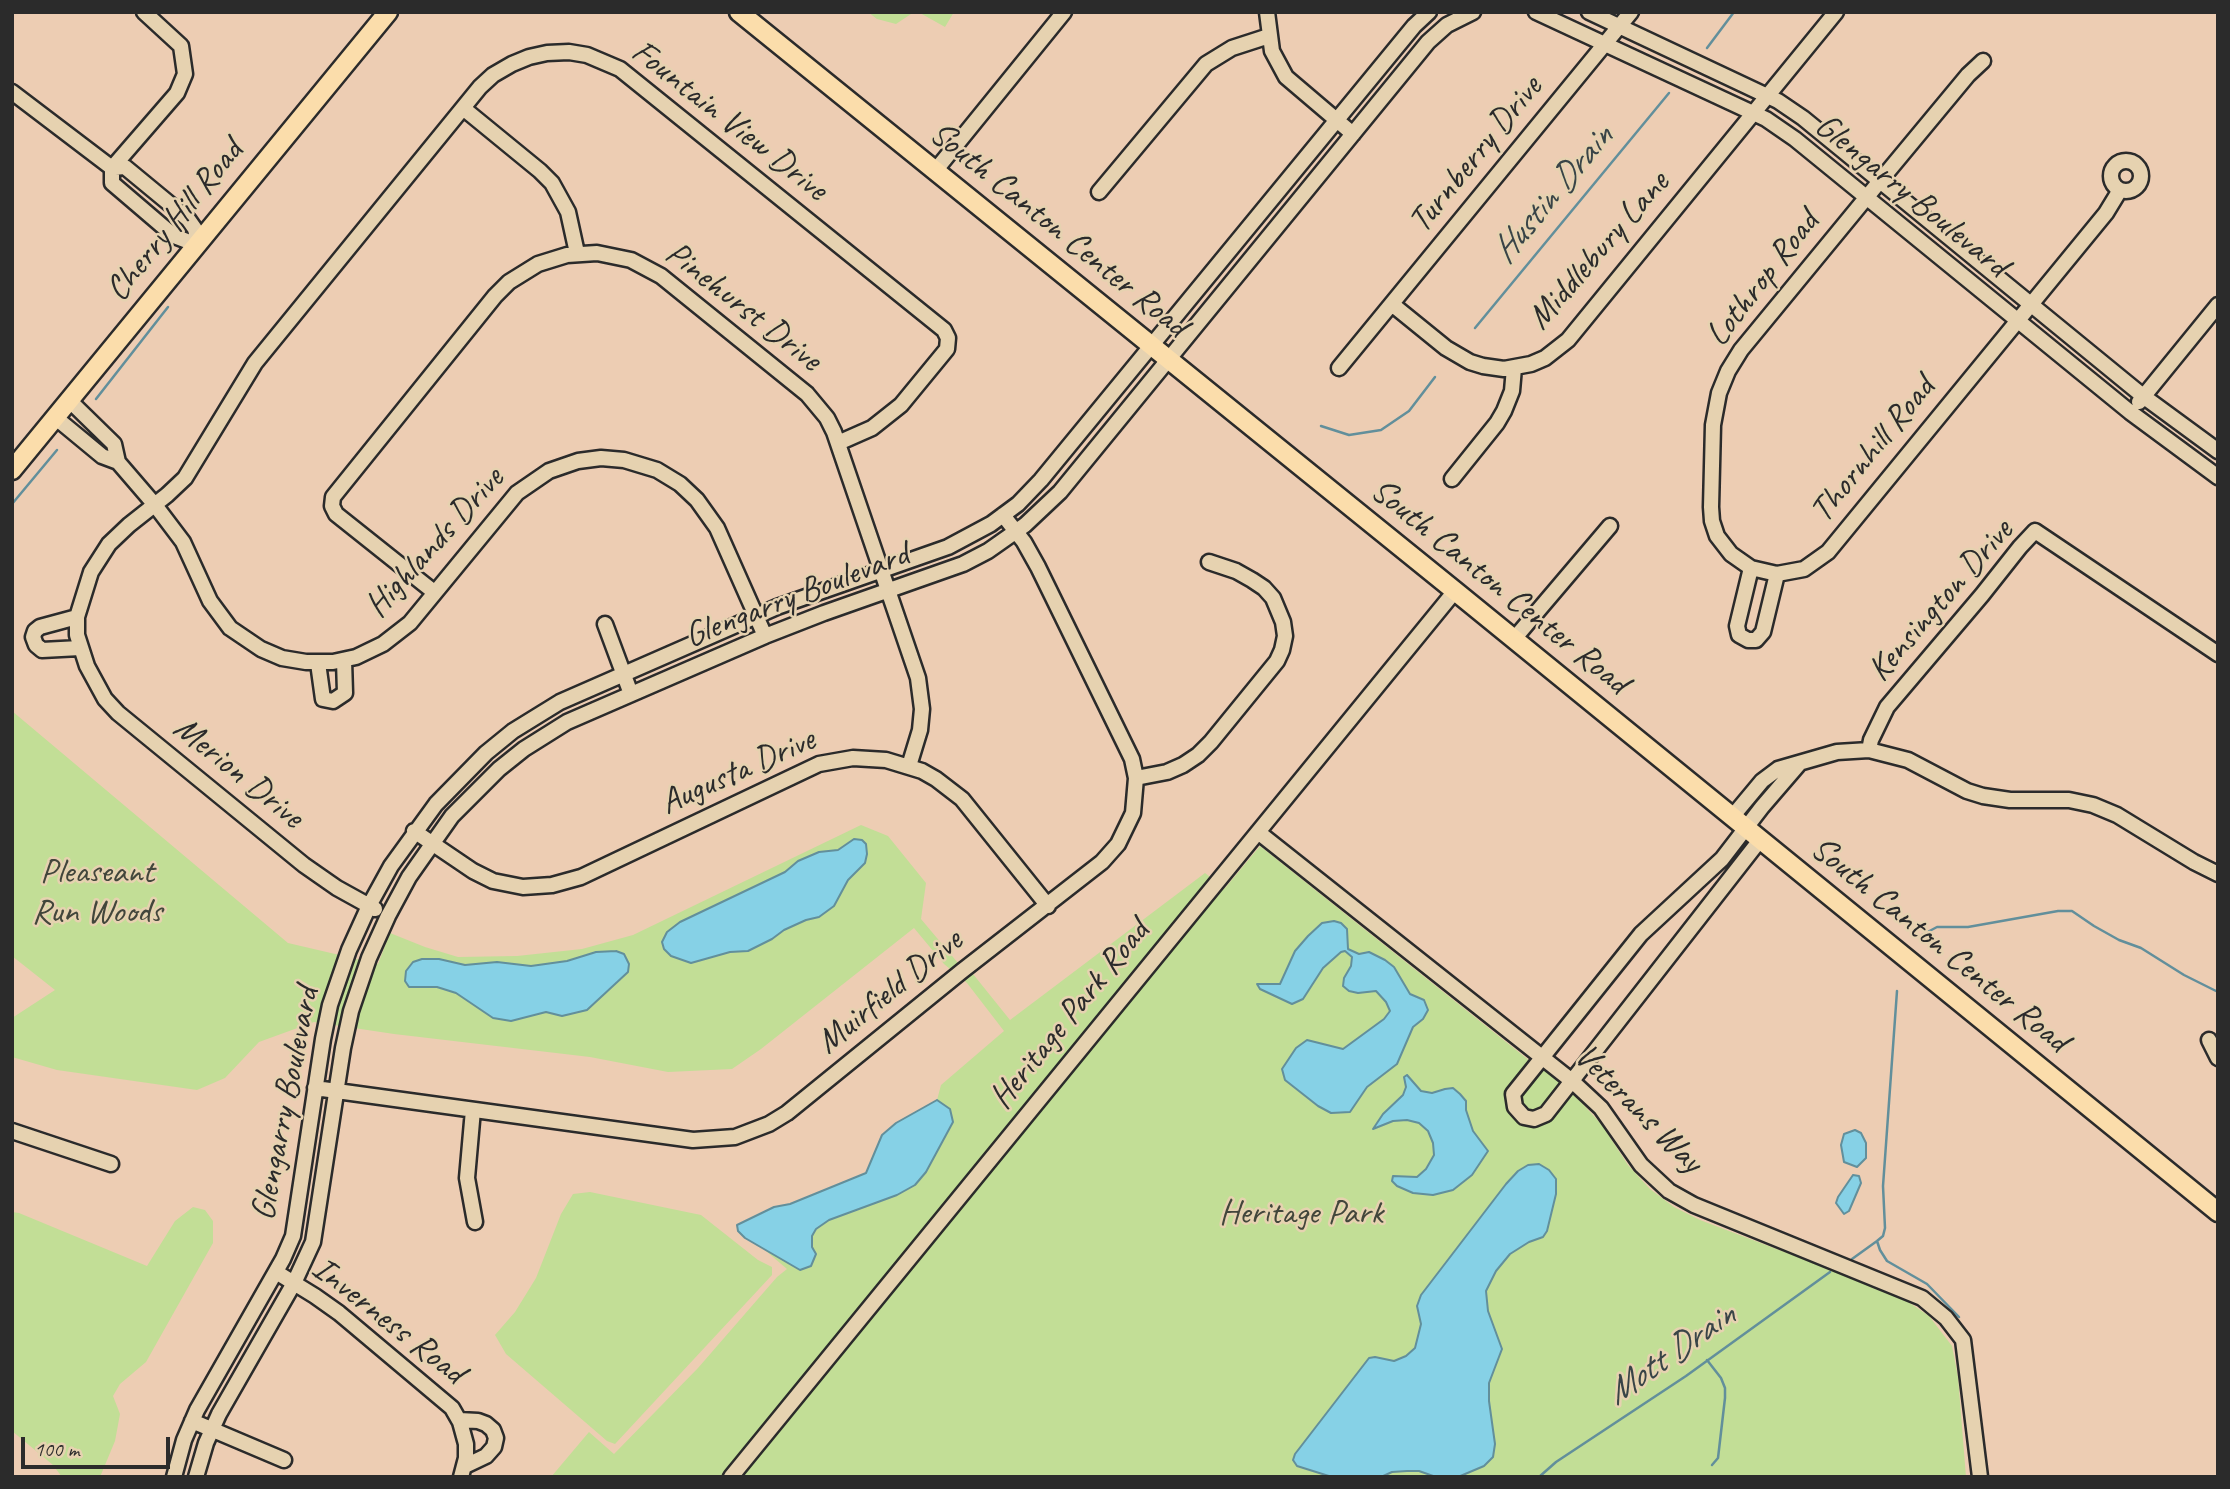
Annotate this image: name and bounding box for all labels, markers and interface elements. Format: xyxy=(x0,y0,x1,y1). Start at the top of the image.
street label: Fountain View Drive xyxy=(623,31,835,211)
street label: Turnberry Drive xyxy=(1400,68,1552,242)
street label: Glengarry Boulevard xyxy=(1806,105,2016,287)
street label: South Canton Center Road xyxy=(920,113,1196,347)
water label: Hustin Drain xyxy=(1482,117,1624,273)
street label: Cherry Hill Road xyxy=(97,132,253,310)
street label: Middlebury Lane xyxy=(1519,163,1679,339)
street label: Lothrop Road xyxy=(1697,203,1829,355)
street label: Pinehurst Drive xyxy=(657,233,829,381)
street label: Thornhill Road xyxy=(1802,369,1944,531)
street label: Highlands Drive xyxy=(357,459,513,627)
street label: South Canton Center Road xyxy=(1361,470,1637,704)
street label: Kensington Drive xyxy=(1859,511,2023,691)
street label: Glengarry Boulevard xyxy=(679,534,915,658)
street label: Merion Drive xyxy=(164,708,312,838)
street label: Augusta Drive xyxy=(654,719,822,825)
street label: South Canton Center Road xyxy=(1801,828,2077,1062)
park label: Pleaseant Run Woods xyxy=(32,852,162,934)
street label: Heritage Park Road xyxy=(981,912,1159,1118)
street label: Muirfield Drive xyxy=(809,920,971,1064)
street label: Glengarry Boulevard xyxy=(243,984,329,1224)
street label: Veterans Way xyxy=(1565,1036,1711,1182)
park label: Heritage Park xyxy=(1219,1193,1383,1235)
street label: Inverness Road xyxy=(303,1248,473,1394)
water label: Mott Drain xyxy=(1598,1294,1744,1416)
scale bar xyxy=(24,1422,173,1466)
text: 100 m xyxy=(34,1436,79,1462)

